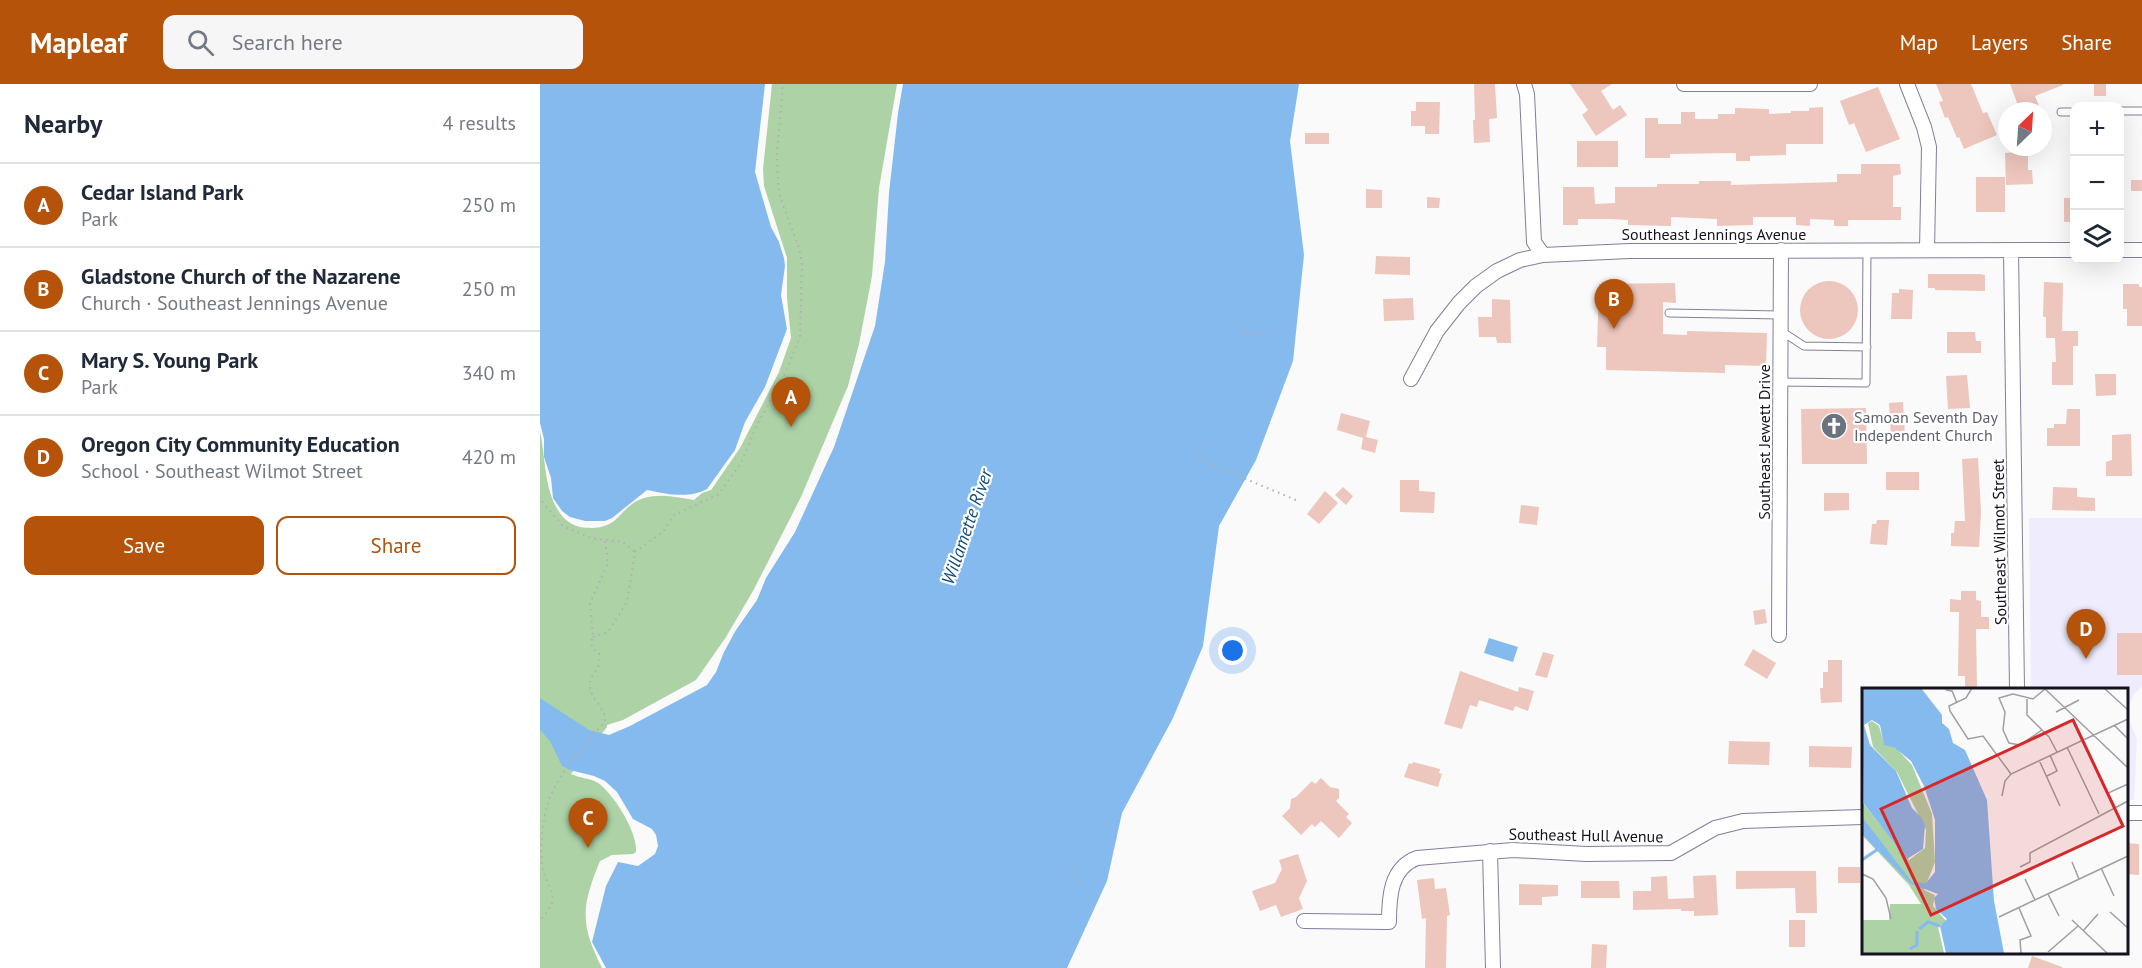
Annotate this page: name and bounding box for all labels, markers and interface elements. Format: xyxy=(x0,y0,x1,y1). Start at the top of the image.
search box xyxy=(163,15,583,69)
text: Mapleaf xyxy=(30,24,127,61)
icon: search xyxy=(184,26,217,59)
text: Search here xyxy=(232,28,343,56)
text: Map xyxy=(1900,29,1938,56)
text: Layers xyxy=(1971,29,2028,56)
text: Share xyxy=(2061,29,2112,56)
north arrow xyxy=(1998,102,2052,156)
map controls xyxy=(2070,102,2124,264)
button: + xyxy=(2070,102,2124,156)
text: Nearby xyxy=(24,107,102,140)
text: 4 results xyxy=(443,110,516,136)
button: − xyxy=(2070,156,2124,210)
text: Cedar Island Park xyxy=(81,178,243,206)
text: A xyxy=(37,192,50,218)
text: 250 m xyxy=(462,192,516,218)
text: Park xyxy=(81,206,118,232)
button: layers xyxy=(2070,210,2124,264)
street label: Southeast Jennings Avenue xyxy=(1622,224,1806,244)
text: Gladstone Church of the Nazarene xyxy=(81,262,401,290)
text: B xyxy=(38,276,49,302)
text: 250 m xyxy=(462,276,516,302)
pin: B xyxy=(1594,280,1634,329)
text: Church · Southeast Jennings Avenue xyxy=(81,290,388,316)
text: Mary S. Young Park xyxy=(81,346,258,374)
text: C xyxy=(38,360,49,386)
text: 340 m xyxy=(462,360,516,386)
street label: Southeast Jewett Drive xyxy=(1754,364,1774,520)
text: Park xyxy=(81,374,118,400)
pin: A xyxy=(772,378,810,427)
place label: Samoan Seventh Day Independent Church xyxy=(1854,407,1998,445)
church icon: Samoan Seventh Day Independent Church xyxy=(1819,411,1849,441)
text: Oregon City Community Education xyxy=(81,430,400,458)
text: D xyxy=(37,444,50,470)
text: 420 m xyxy=(462,444,516,470)
text: School · Southeast Wilmot Street xyxy=(81,458,363,484)
street label: Southeast Wilmot Street xyxy=(1988,458,2010,625)
water label: Willamette River xyxy=(936,465,997,587)
button: Save xyxy=(24,516,264,575)
button: Share xyxy=(276,516,516,575)
pin: D xyxy=(2066,610,2106,659)
your location xyxy=(1218,636,1247,665)
inset map xyxy=(1862,688,2127,953)
pin: C xyxy=(568,798,608,848)
street label: Southeast Hull Avenue xyxy=(1508,824,1664,846)

